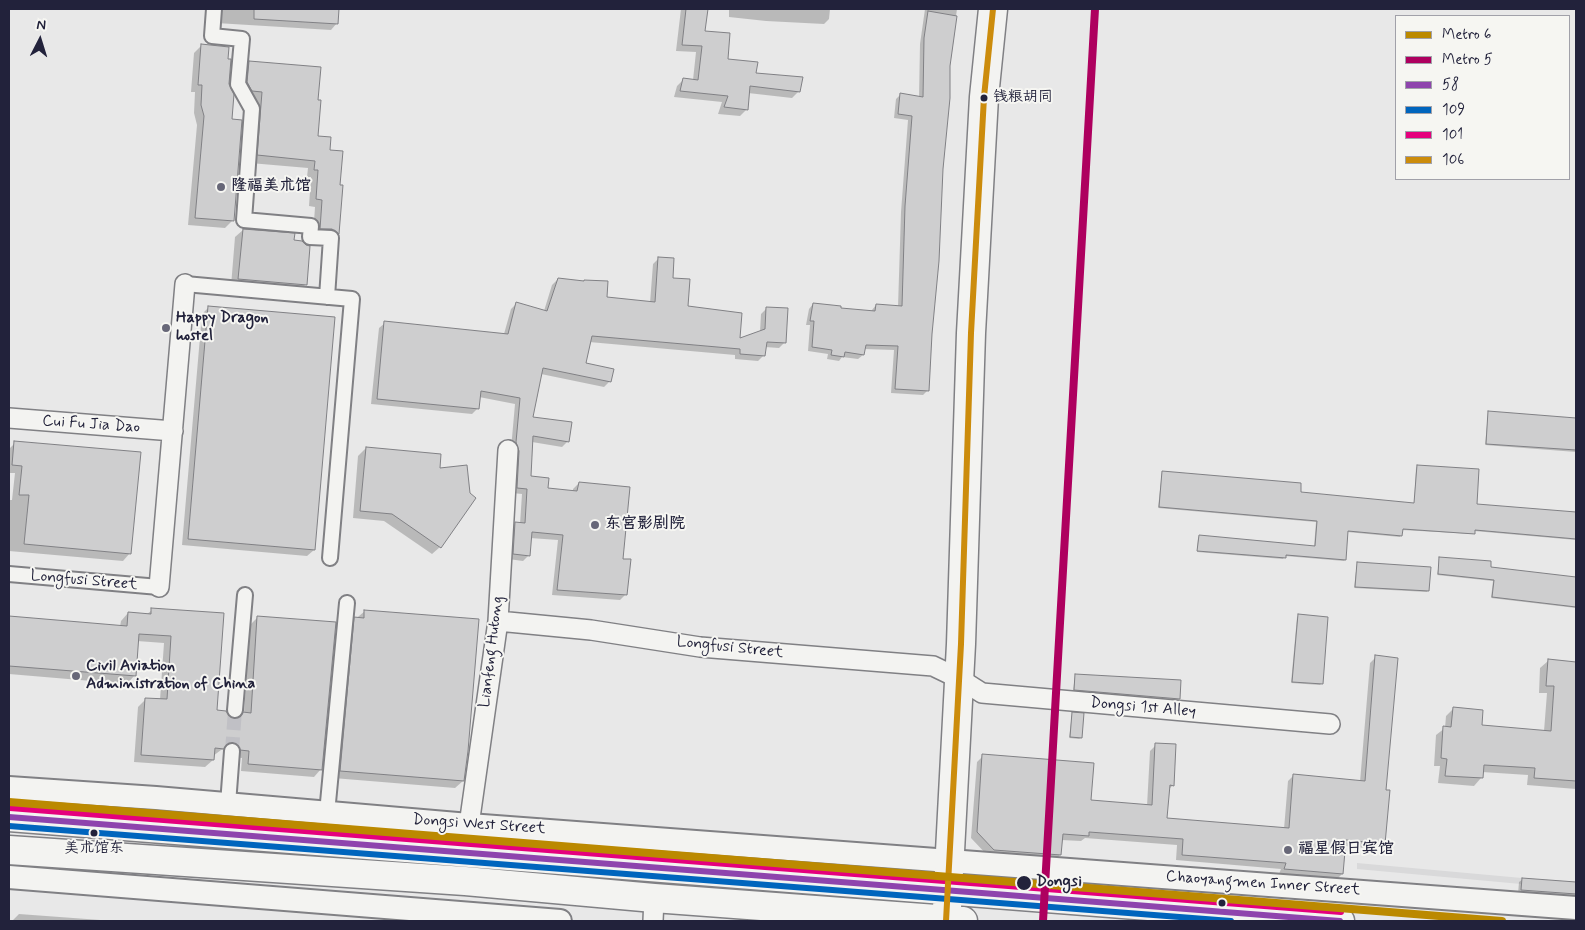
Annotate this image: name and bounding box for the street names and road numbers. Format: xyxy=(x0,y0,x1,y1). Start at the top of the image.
street label: Cui Fu Jia Dao xyxy=(41,412,141,438)
street label: Longfusi Street xyxy=(30,567,138,595)
street label: Lianfeng Hutong xyxy=(476,595,508,709)
street label: Longfusi Street xyxy=(676,633,784,663)
street label: Dongsi 1st Alley xyxy=(1089,694,1197,722)
street label: Dongsi West Street xyxy=(412,811,546,839)
street label: Chaoyangmen Inner Street xyxy=(1165,868,1361,900)

